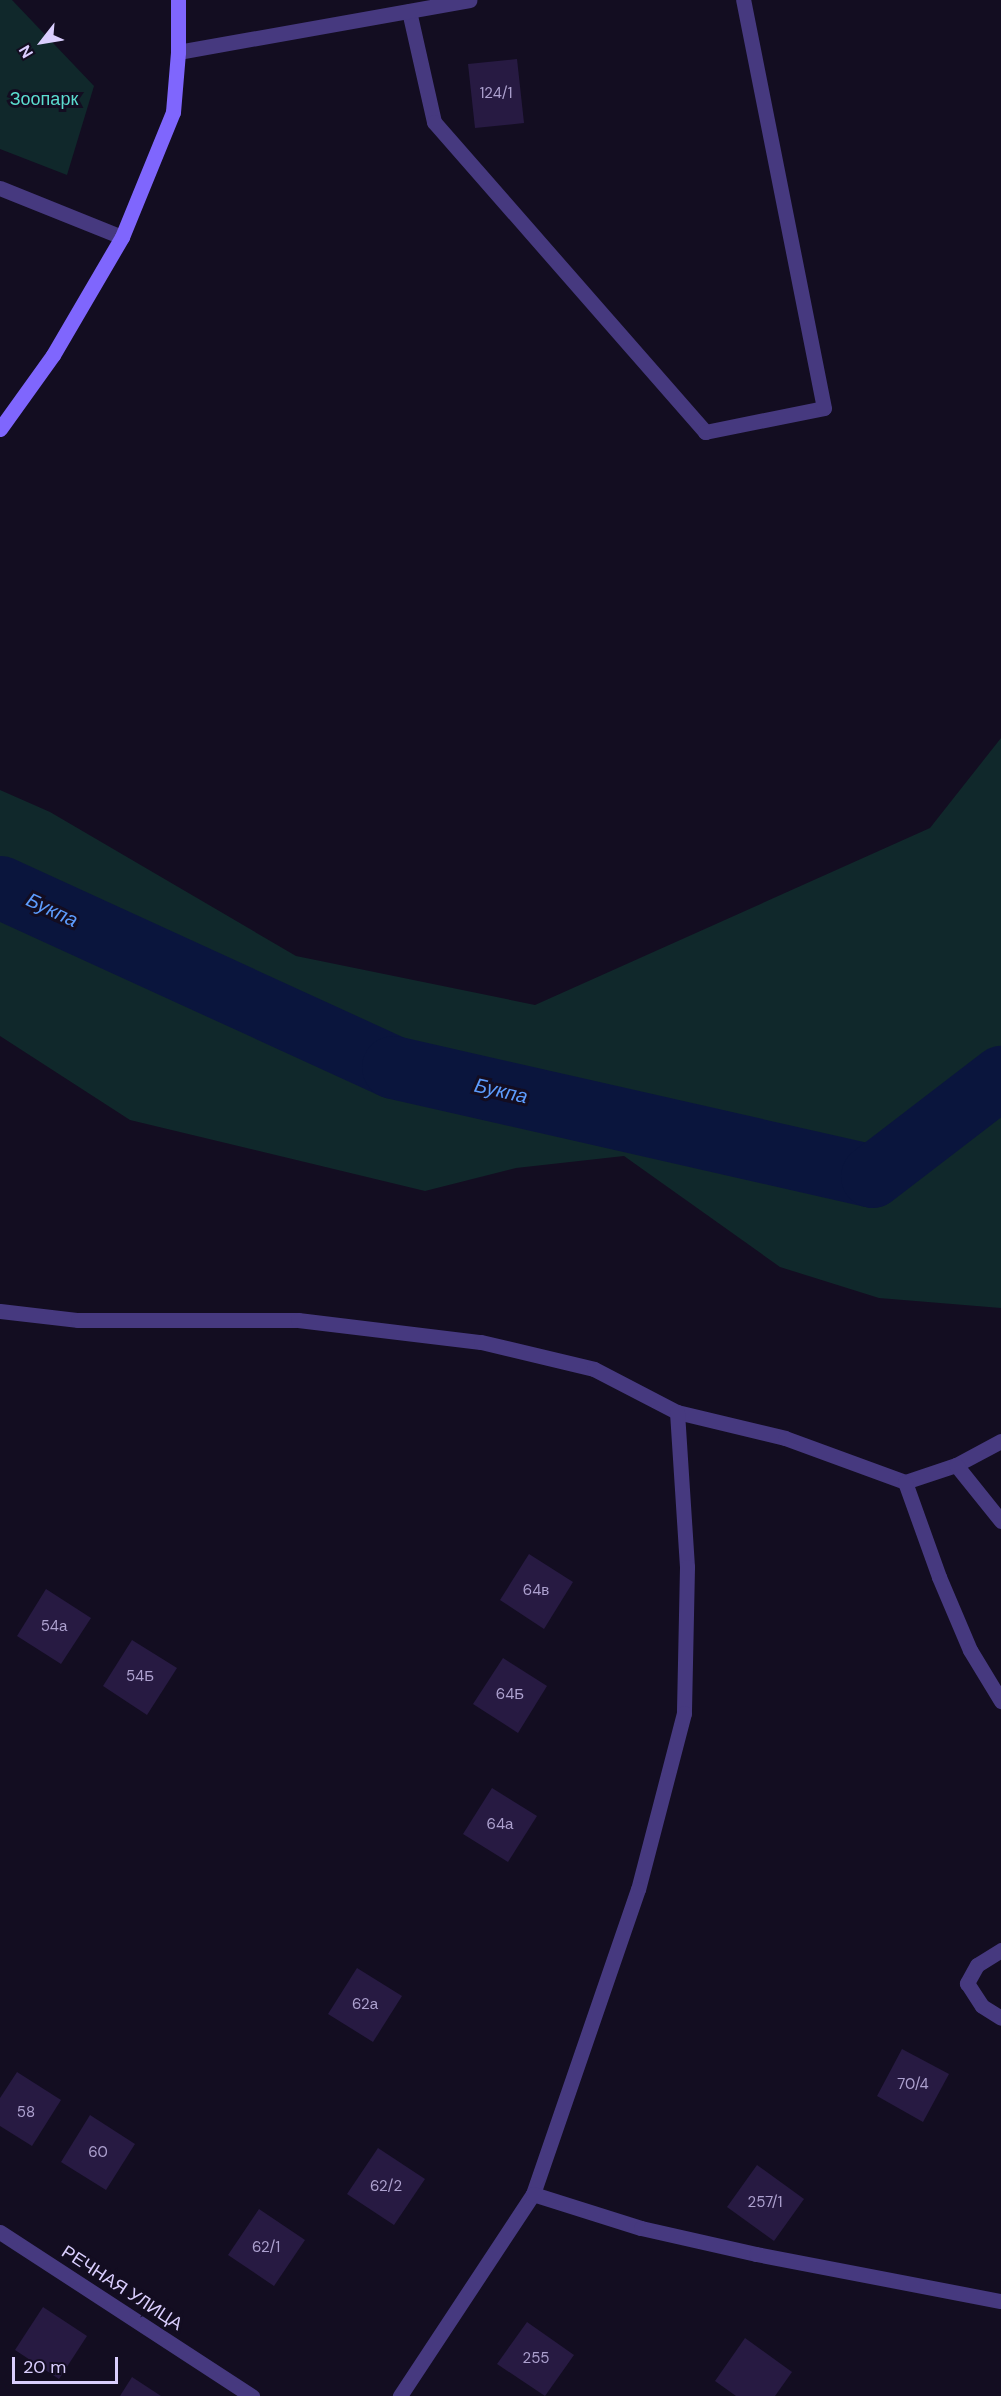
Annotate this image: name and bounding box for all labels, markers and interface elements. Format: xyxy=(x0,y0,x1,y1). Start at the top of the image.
north arrow xyxy=(12,12,72,72)
text: N xyxy=(14,41,38,62)
house number: 124/1 xyxy=(480,85,512,103)
park label: Зоопарк xyxy=(10,88,78,110)
water label: Букпа xyxy=(22,888,82,932)
water label: Букпа xyxy=(472,1073,530,1109)
house number: 64в xyxy=(523,1582,549,1600)
house number: 54а xyxy=(41,1618,67,1636)
house number: 54Б xyxy=(126,1668,154,1686)
house number: 64Б xyxy=(496,1686,524,1704)
house number: 64а xyxy=(487,1816,513,1834)
house number: 62а xyxy=(352,1996,378,2014)
house number: 70/4 xyxy=(897,2076,929,2094)
house number: 58 xyxy=(17,2104,35,2122)
house number: 60 xyxy=(88,2144,108,2162)
house number: 62/2 xyxy=(370,2178,402,2196)
house number: 257/1 xyxy=(748,2194,782,2212)
house number: 62/1 xyxy=(252,2239,280,2257)
street label: РЕЧНАЯ УЛИЦА xyxy=(58,2241,186,2335)
scale bar xyxy=(15,2345,122,2383)
house number: 255 xyxy=(523,2350,549,2368)
text: 20 m xyxy=(23,2355,66,2379)

